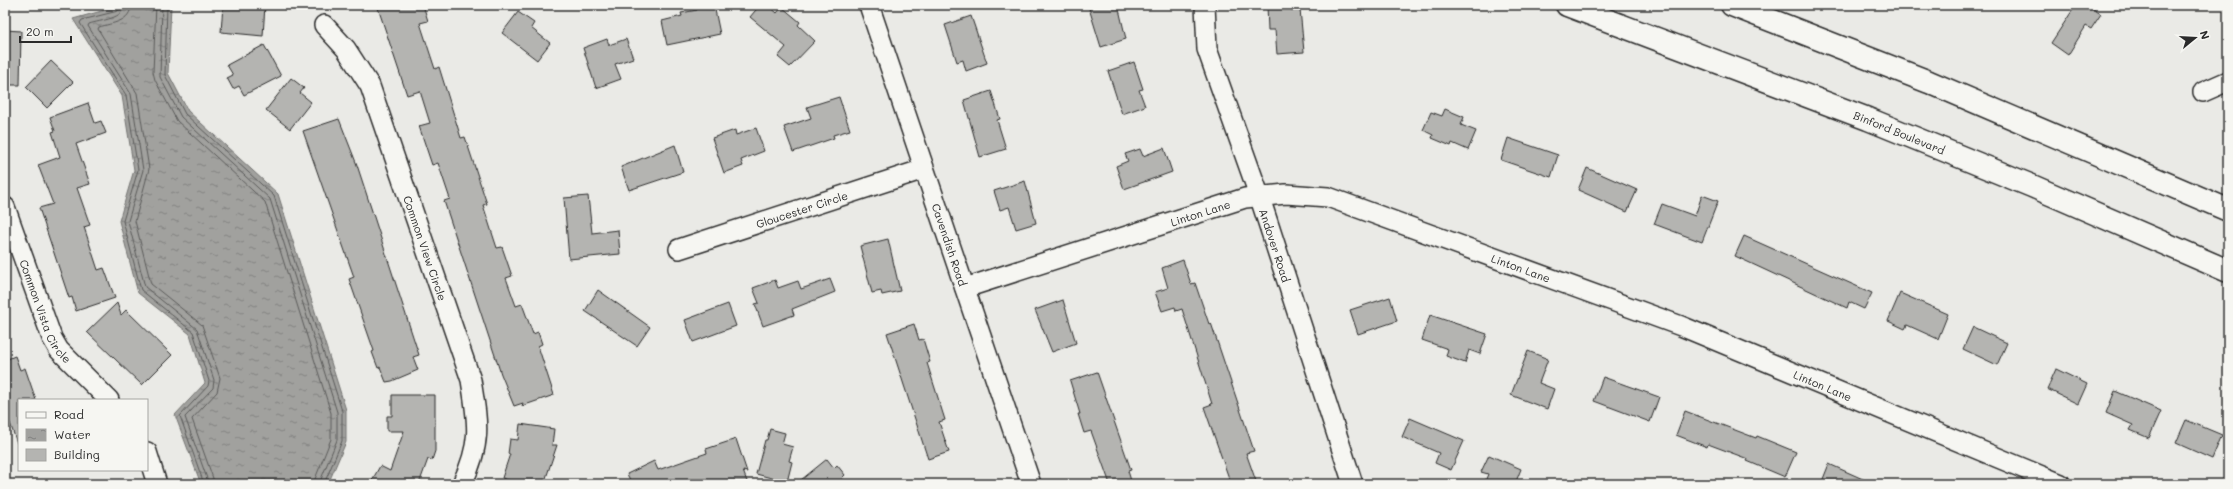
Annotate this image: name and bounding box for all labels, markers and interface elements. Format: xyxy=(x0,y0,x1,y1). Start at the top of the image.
scale bar xyxy=(20,18,71,44)
north arrow xyxy=(2175,18,2215,58)
text: 20 m xyxy=(26,23,54,39)
text: N xyxy=(2197,28,2213,41)
street label: Binford Boulevard xyxy=(1852,107,1948,157)
street label: Gloucester Circle xyxy=(754,187,850,231)
street label: Common View Circle xyxy=(401,193,451,303)
street label: Linton Lane xyxy=(1168,196,1232,229)
street label: Cavendish Road xyxy=(929,201,971,288)
street label: Andover Road xyxy=(1256,207,1294,284)
street label: Linton Lane xyxy=(1489,250,1553,285)
street label: Common Vista Circle xyxy=(17,257,75,366)
street label: Linton Lane xyxy=(1792,366,1855,404)
legend xyxy=(18,399,148,471)
text: Road xyxy=(54,406,84,422)
text: Water xyxy=(54,426,91,442)
text: Building xyxy=(54,446,100,462)

